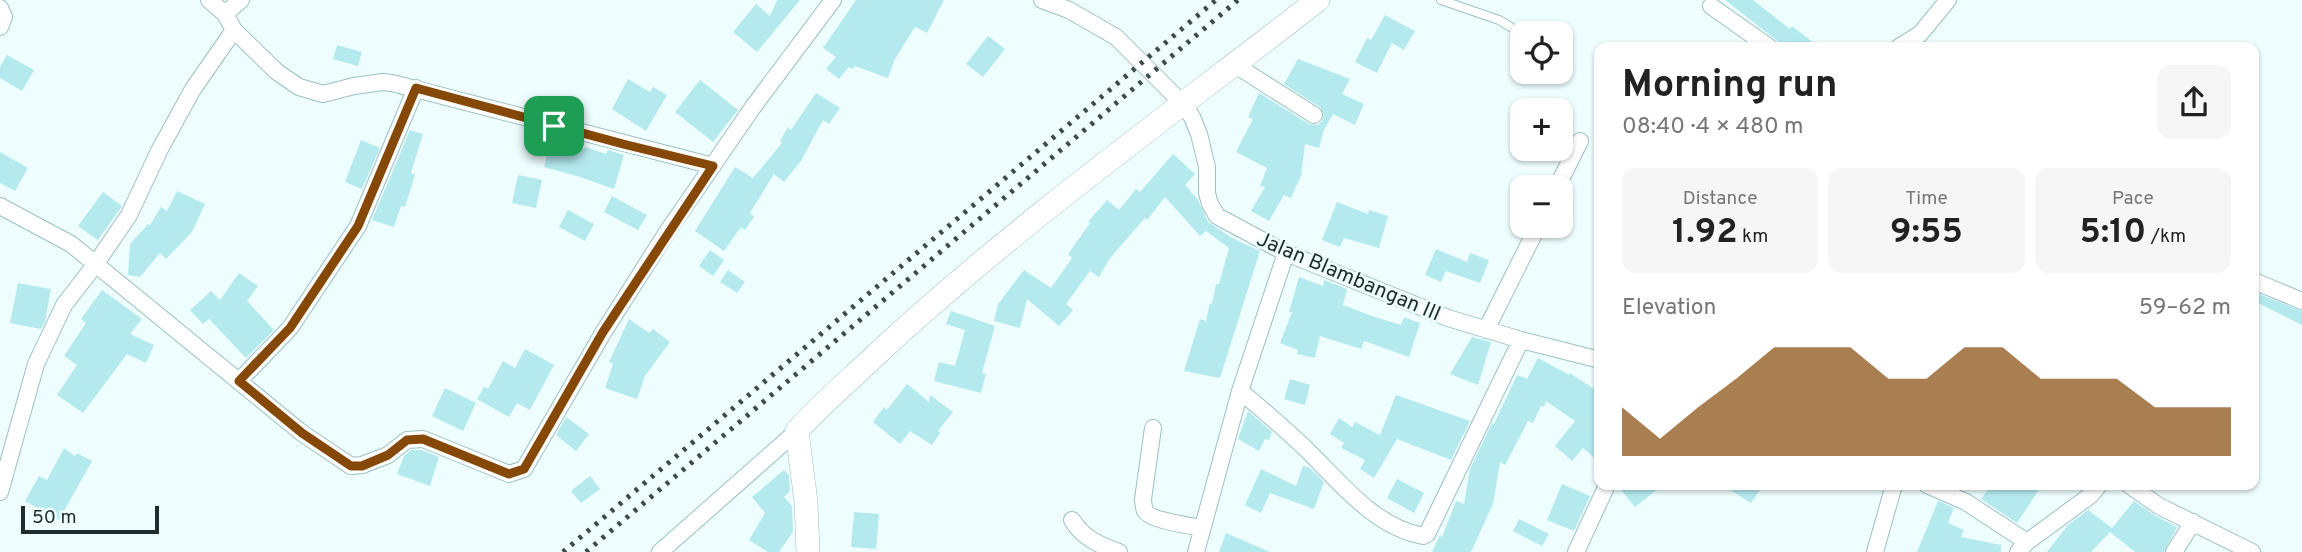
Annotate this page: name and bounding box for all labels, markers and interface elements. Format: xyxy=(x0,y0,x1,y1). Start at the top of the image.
map controls xyxy=(1510,21,1573,238)
button: locate xyxy=(1510,21,1573,84)
text: Morning run xyxy=(1622,62,1838,111)
button: share xyxy=(2157,65,2231,139)
pin xyxy=(524,96,584,156)
button: + xyxy=(1510,98,1573,161)
icon: arrive xyxy=(535,107,573,145)
text: 08:40 · 4 × 480 m xyxy=(1622,113,1804,142)
button: − xyxy=(1510,175,1573,238)
text: Distance xyxy=(1683,187,1757,211)
text: Time xyxy=(1905,187,1948,211)
text: Pace xyxy=(2112,187,2154,211)
text: 1.92 xyxy=(1672,211,1738,255)
text: 9:55 xyxy=(1890,211,1963,255)
text: 5:10 xyxy=(2079,211,2146,255)
text: km xyxy=(1738,225,1768,249)
text: /km xyxy=(2146,225,2186,249)
street label: Jalan Blambangan III xyxy=(1252,226,1445,328)
text: Elevation xyxy=(1622,294,1717,323)
text: 59–62 m xyxy=(2139,294,2231,323)
scale bar xyxy=(21,503,159,535)
text: 50 m xyxy=(32,506,77,530)

